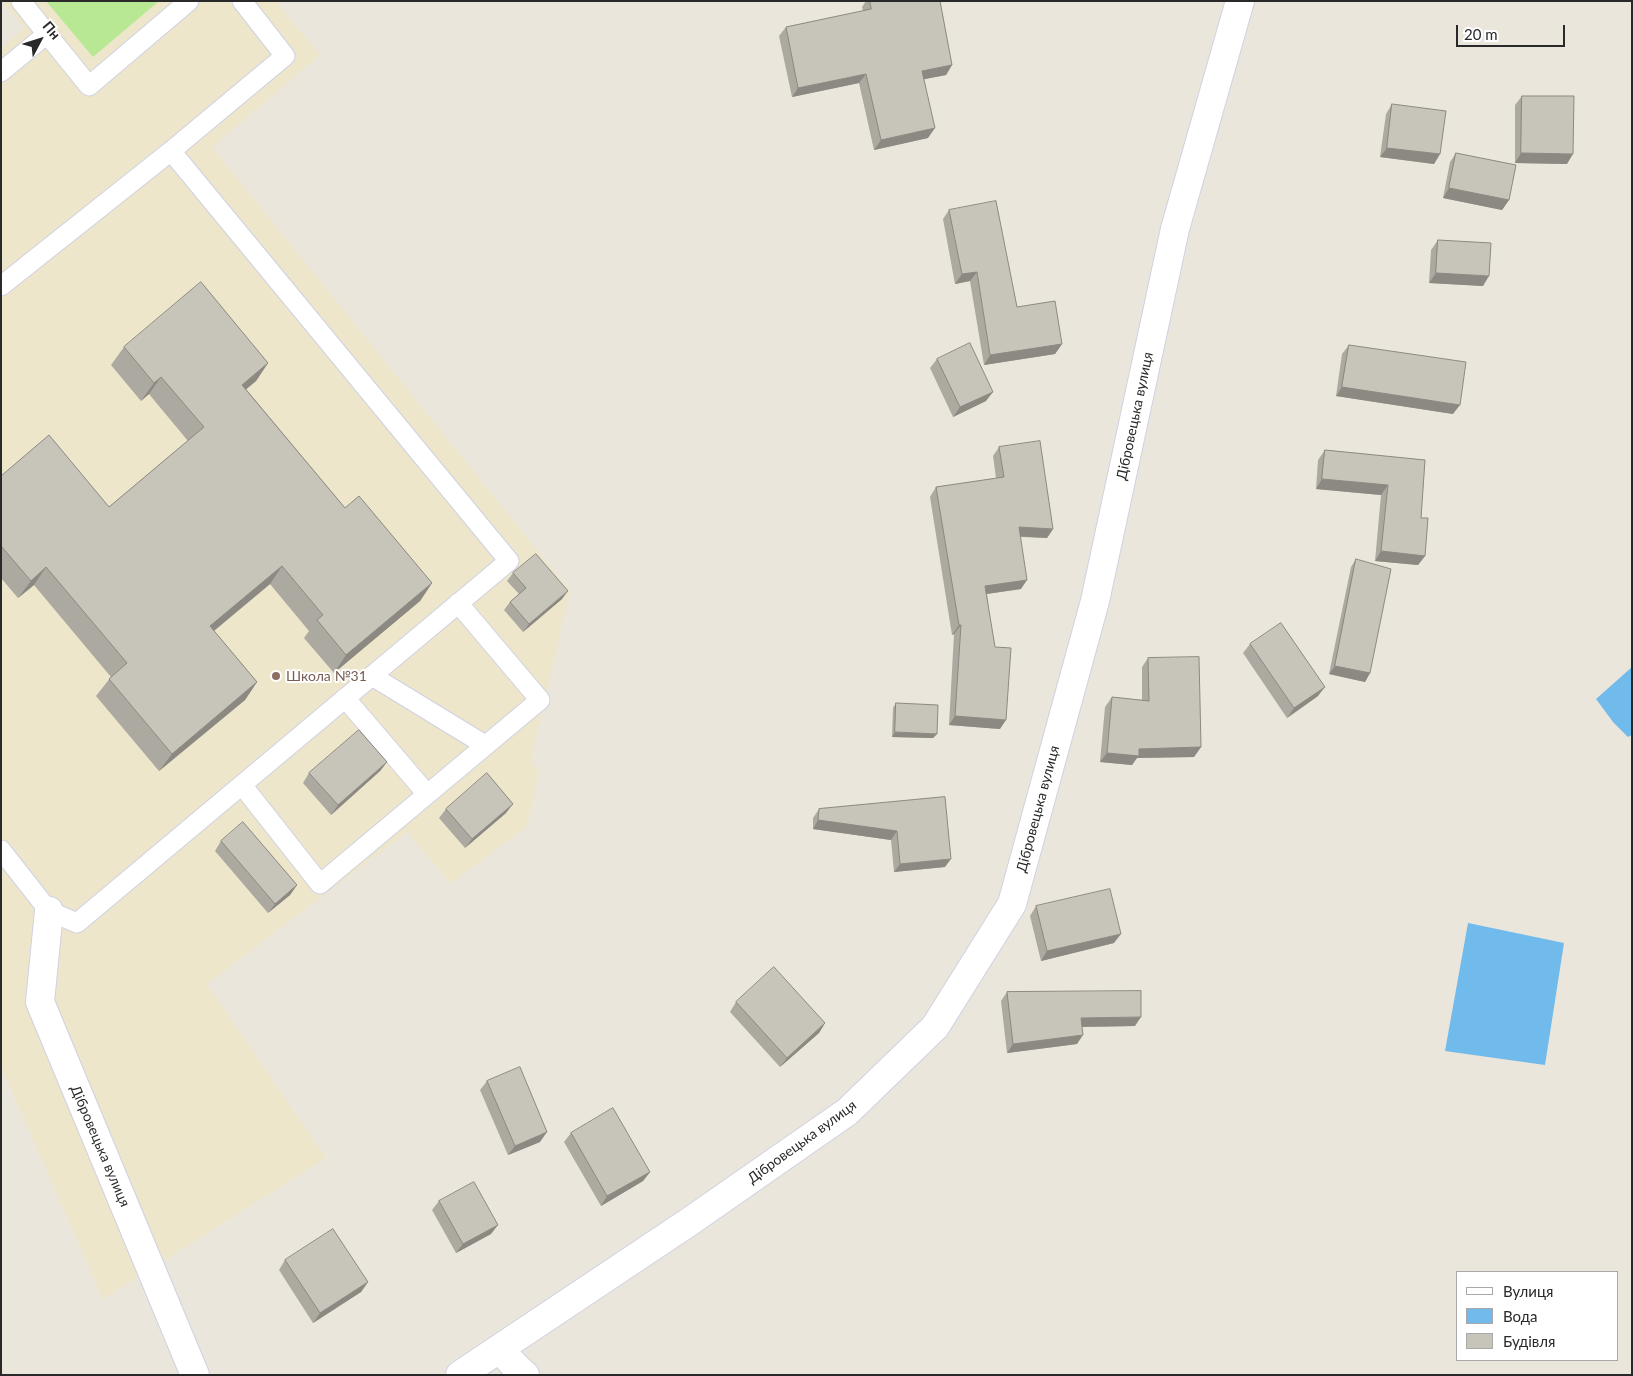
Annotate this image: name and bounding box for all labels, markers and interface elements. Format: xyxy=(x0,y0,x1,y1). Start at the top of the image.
north arrow xyxy=(15,15,65,65)
scale bar xyxy=(1458,15,1567,47)
text: Пн xyxy=(39,18,64,43)
text: 20 m xyxy=(1464,25,1498,43)
street label: Дібровецька вулиця xyxy=(1113,350,1157,482)
place label: Школа №31 xyxy=(286,668,367,684)
marker: Школа №31 xyxy=(270,670,282,682)
street label: Дібровецька вулиця xyxy=(1013,744,1063,874)
street label: Дібровецька вулиця xyxy=(67,1083,133,1209)
street label: Дібровецька вулиця xyxy=(744,1097,860,1187)
legend xyxy=(1456,1271,1618,1361)
text: Вулиця xyxy=(1503,1282,1553,1300)
text: Вода xyxy=(1503,1307,1538,1325)
text: Будівля xyxy=(1503,1332,1555,1350)

